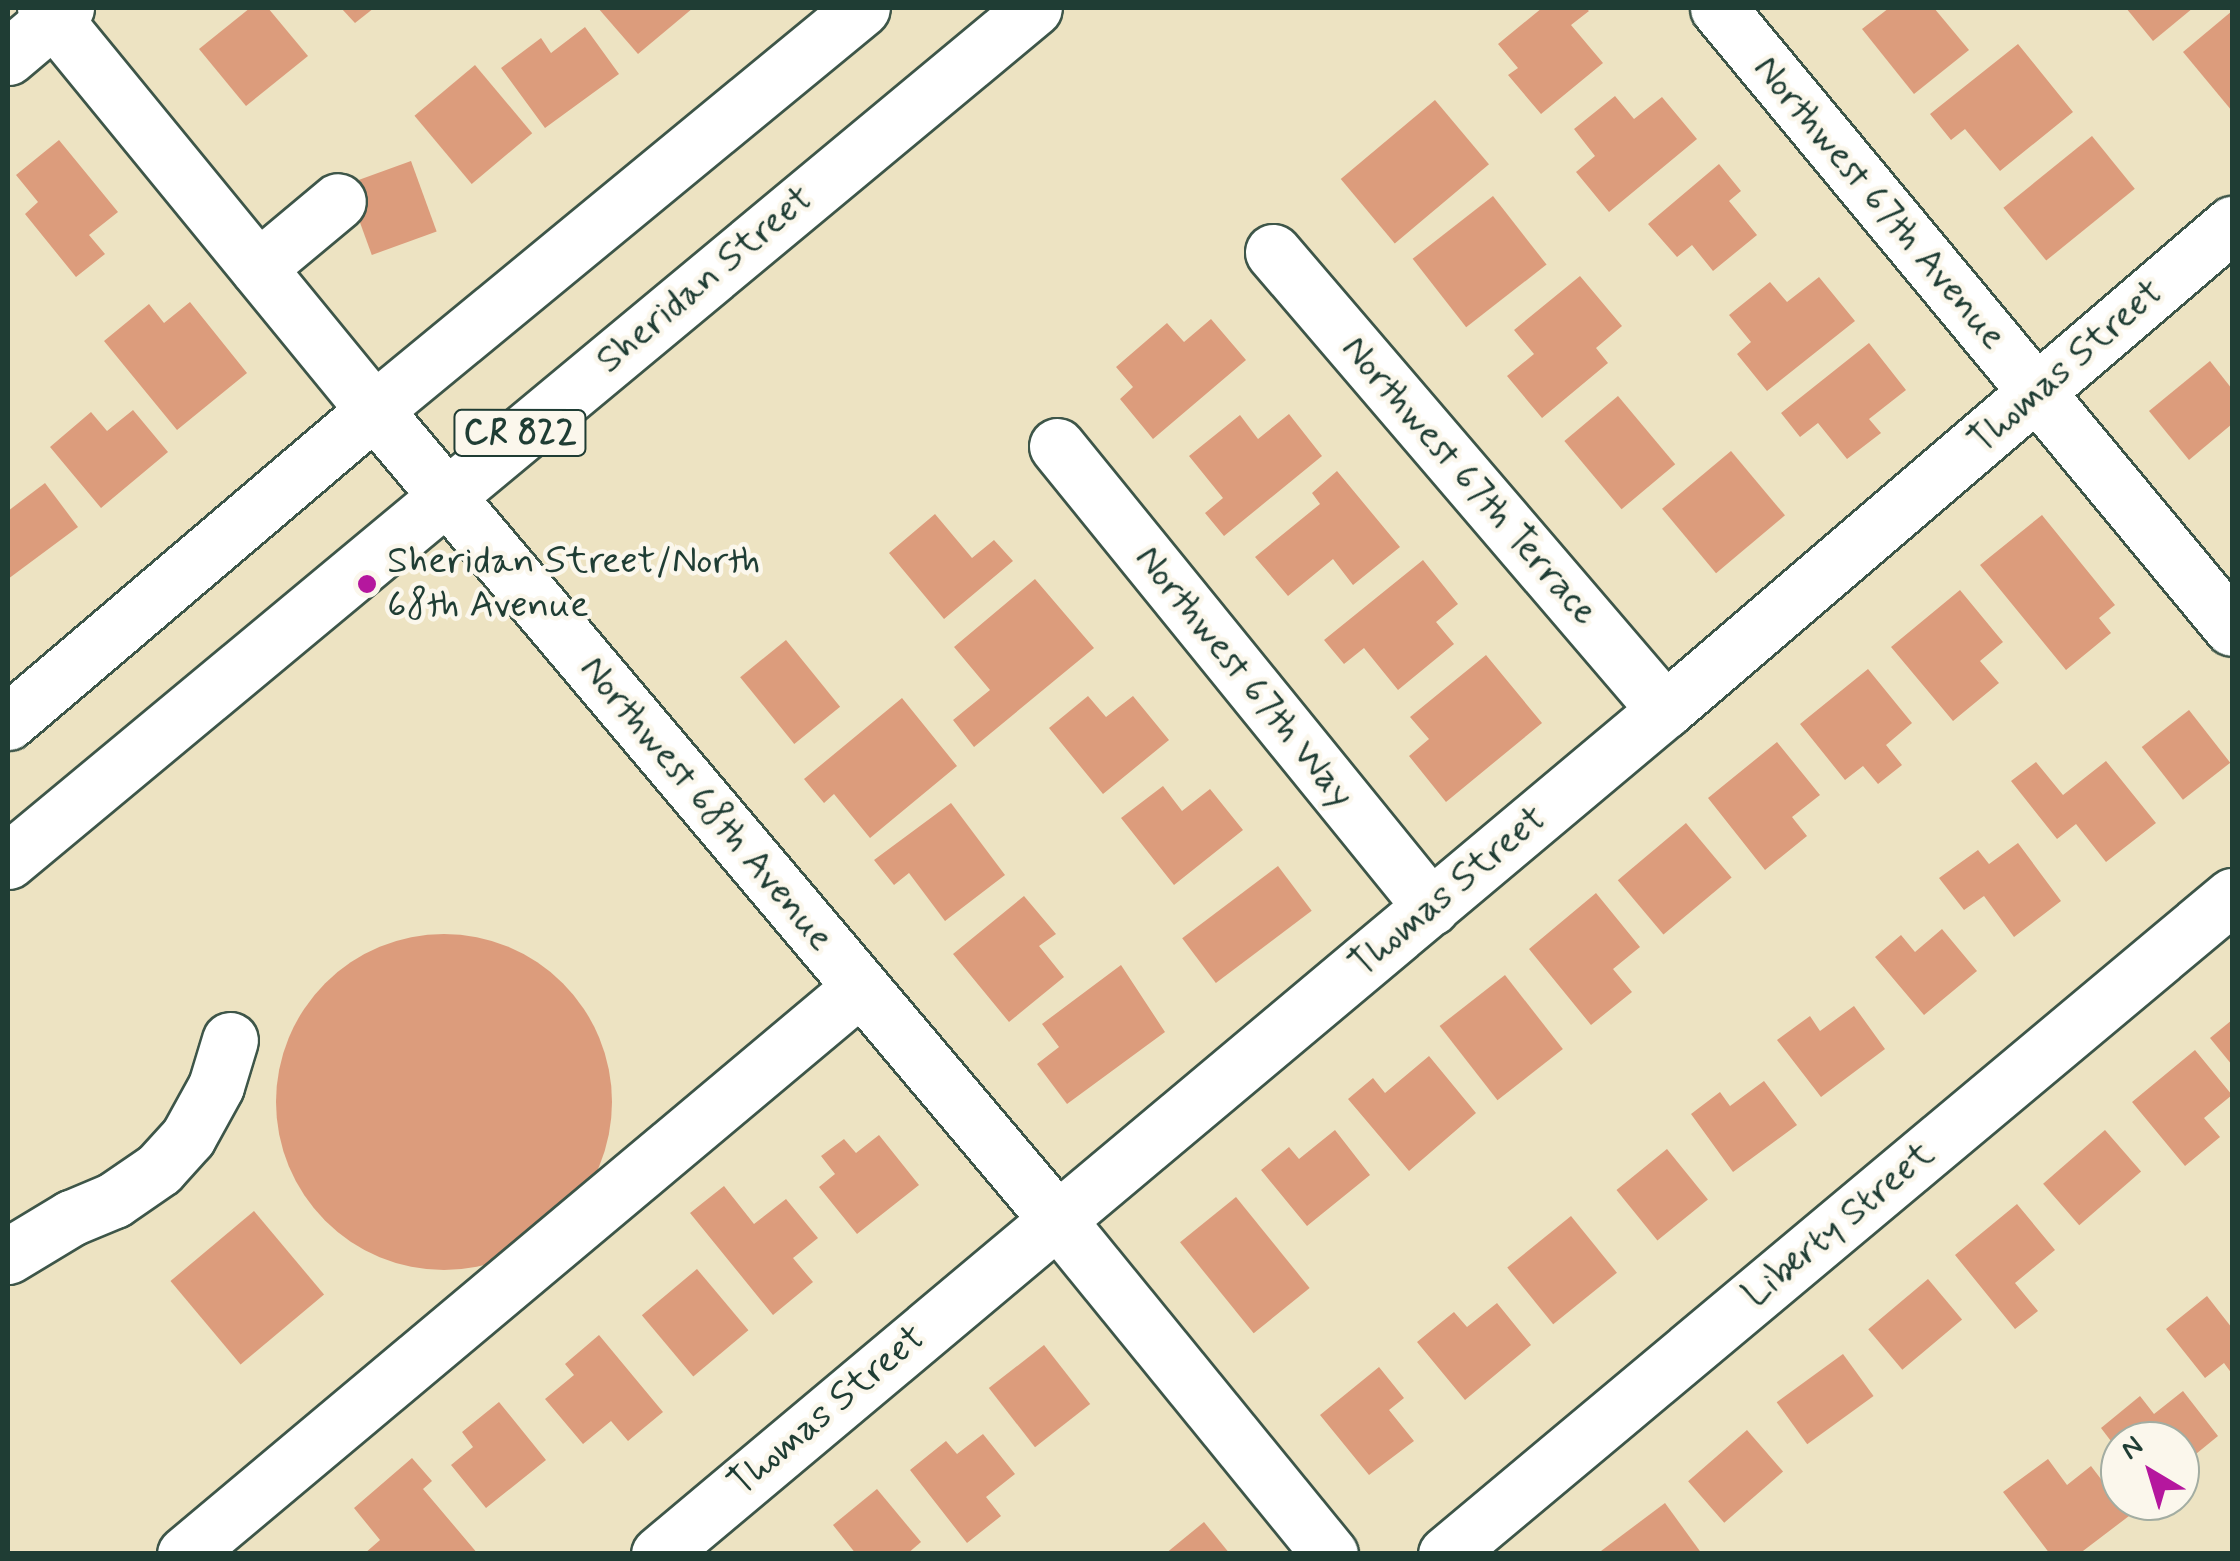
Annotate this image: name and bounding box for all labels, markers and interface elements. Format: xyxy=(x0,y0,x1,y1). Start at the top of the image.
street label: Northwest 67th Avenue xyxy=(1743,47,2015,359)
street label: Sheridan Street xyxy=(588,177,822,383)
street label: Thomas Street xyxy=(1960,271,2172,463)
street label: Northwest 67th Terrace xyxy=(1331,327,1607,635)
road number: CR 822 xyxy=(452,403,588,463)
street label: Northwest 67th Way xyxy=(1124,537,1364,817)
place label: Sheridan Street/North 68th Avenue xyxy=(387,539,758,628)
marker: Sheridan Street/North 68th Avenue xyxy=(356,573,378,595)
street label: Northwest 68th Avenue xyxy=(569,647,843,961)
street label: Thomas Street xyxy=(1341,797,1555,987)
street label: Liberty Street xyxy=(1734,1132,1944,1318)
street label: Thomas Street xyxy=(720,1316,934,1506)
north arrow xyxy=(2100,1421,2200,1521)
text: N xyxy=(2114,1428,2151,1469)

